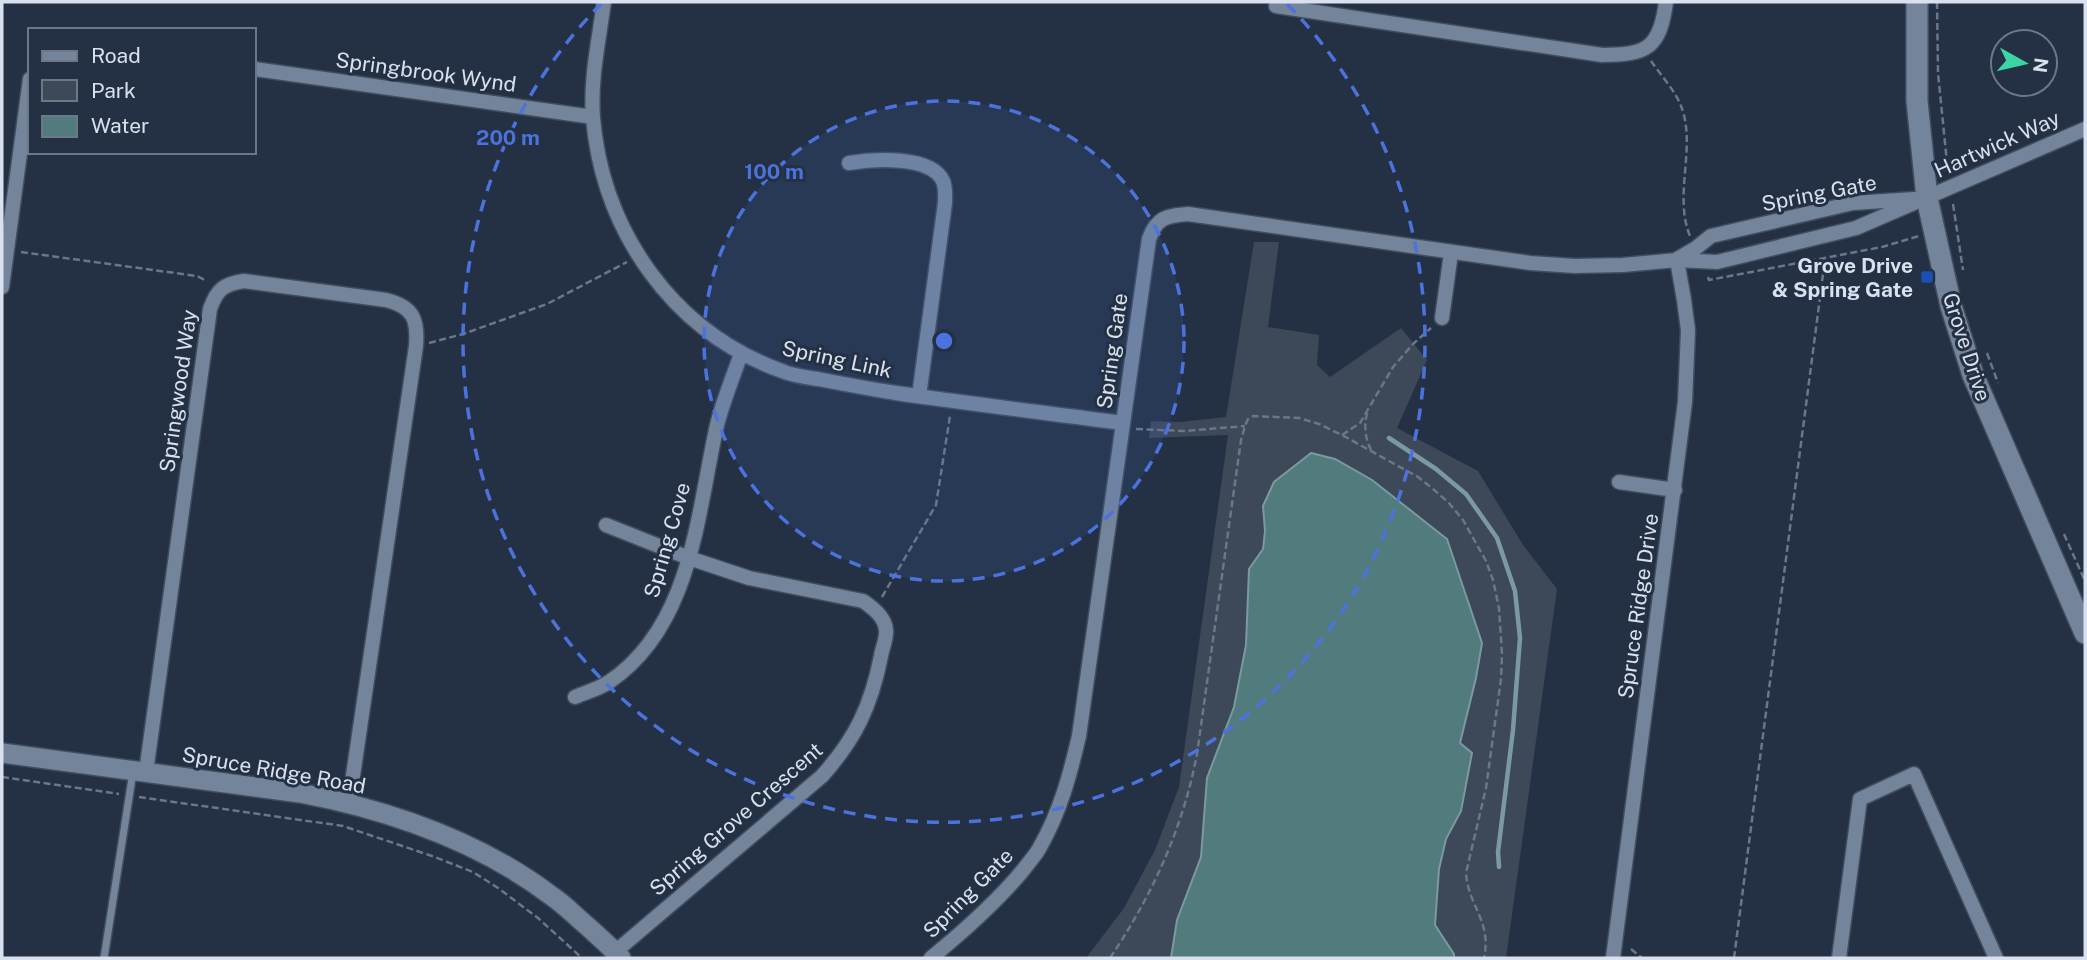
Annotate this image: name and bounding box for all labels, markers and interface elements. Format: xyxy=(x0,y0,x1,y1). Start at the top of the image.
legend xyxy=(28,28,256,154)
north arrow xyxy=(1989,28,2059,98)
text: Road xyxy=(91,43,141,68)
street label: Springbrook Wynd xyxy=(334,47,518,97)
text: N xyxy=(2029,56,2053,74)
text: Park xyxy=(91,78,136,103)
street label: Hartwick Way xyxy=(1930,105,2064,183)
text: Water xyxy=(91,113,149,138)
text: 200 m xyxy=(476,125,540,150)
text: 100 m xyxy=(744,159,804,184)
street label: Spring Gate xyxy=(1759,170,1879,216)
place label: Grove Drive & Spring Gate xyxy=(1772,253,1913,302)
marker: Grove Drive & Spring Gate xyxy=(1919,269,1935,285)
street label: Grove Drive xyxy=(1938,290,1996,404)
street label: Spring Gate xyxy=(1091,291,1133,411)
street label: Springwood Way xyxy=(154,308,202,474)
centre of rings xyxy=(932,329,956,353)
street label: Spring Link xyxy=(780,335,894,383)
street label: Spring Cove xyxy=(639,479,695,601)
street label: Spruce Ridge Drive xyxy=(1613,512,1663,700)
street label: Spring Grove Crescent xyxy=(644,737,828,901)
street label: Spruce Ridge Road xyxy=(180,742,368,798)
street label: Spring Gate xyxy=(918,843,1018,943)

